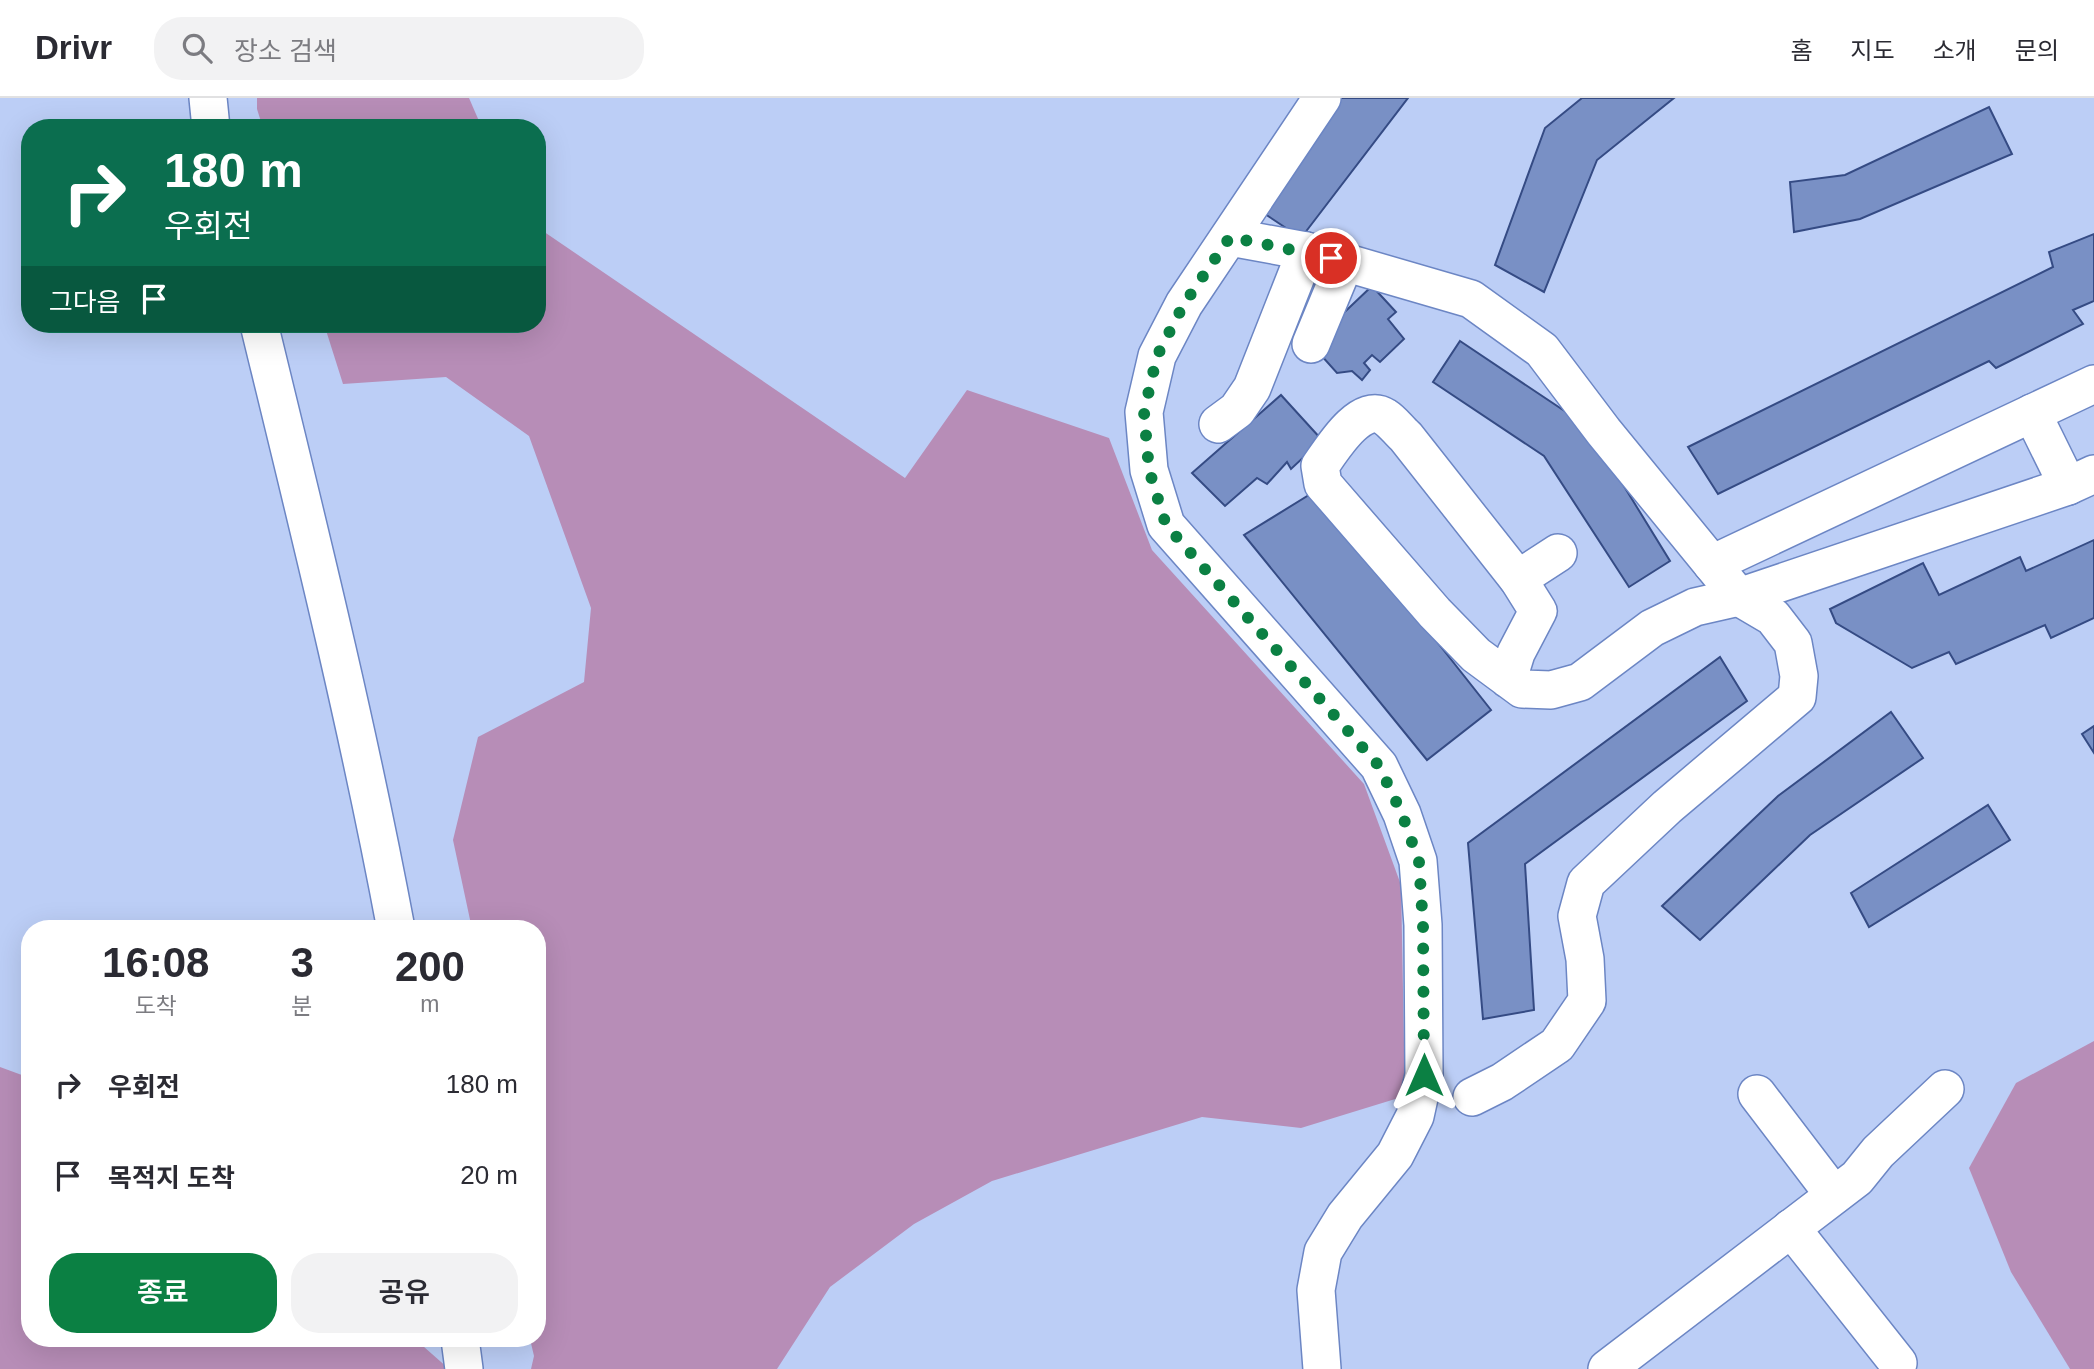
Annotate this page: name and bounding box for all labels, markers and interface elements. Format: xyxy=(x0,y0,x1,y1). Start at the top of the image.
search box xyxy=(154,17,644,80)
text: Drivr xyxy=(35,29,112,66)
icon: search xyxy=(178,29,216,67)
text: 장소 검색 xyxy=(234,36,337,66)
text: 홈 xyxy=(1790,37,1812,64)
text: 지도 xyxy=(1850,37,1895,64)
text: 소개 xyxy=(1933,37,1977,64)
text: 문의 xyxy=(2015,37,2059,64)
text: 180 m xyxy=(164,143,303,197)
icon: right xyxy=(49,147,140,238)
text: 우회전 xyxy=(164,208,252,244)
pin xyxy=(1301,228,1361,288)
icon: arrive xyxy=(1312,239,1350,277)
icon: arrive xyxy=(135,280,173,318)
text: 그다음 xyxy=(49,287,121,317)
text: 16:08 xyxy=(102,939,209,986)
text: 3 xyxy=(290,939,314,986)
text: 200 xyxy=(395,943,465,990)
text: m xyxy=(420,991,440,1017)
text: 도착 xyxy=(135,993,177,1019)
text: 분 xyxy=(292,993,313,1019)
position arrow xyxy=(1387,1038,1461,1112)
icon: right xyxy=(49,1066,87,1104)
text: 180 m xyxy=(446,1069,518,1099)
text: 우회전 xyxy=(108,1072,180,1102)
icon: arrive xyxy=(49,1157,87,1195)
text: 20 m xyxy=(460,1160,518,1190)
text: 목적지 도착 xyxy=(108,1163,235,1193)
button: 종료 xyxy=(49,1253,277,1333)
button: 공유 xyxy=(291,1253,518,1333)

